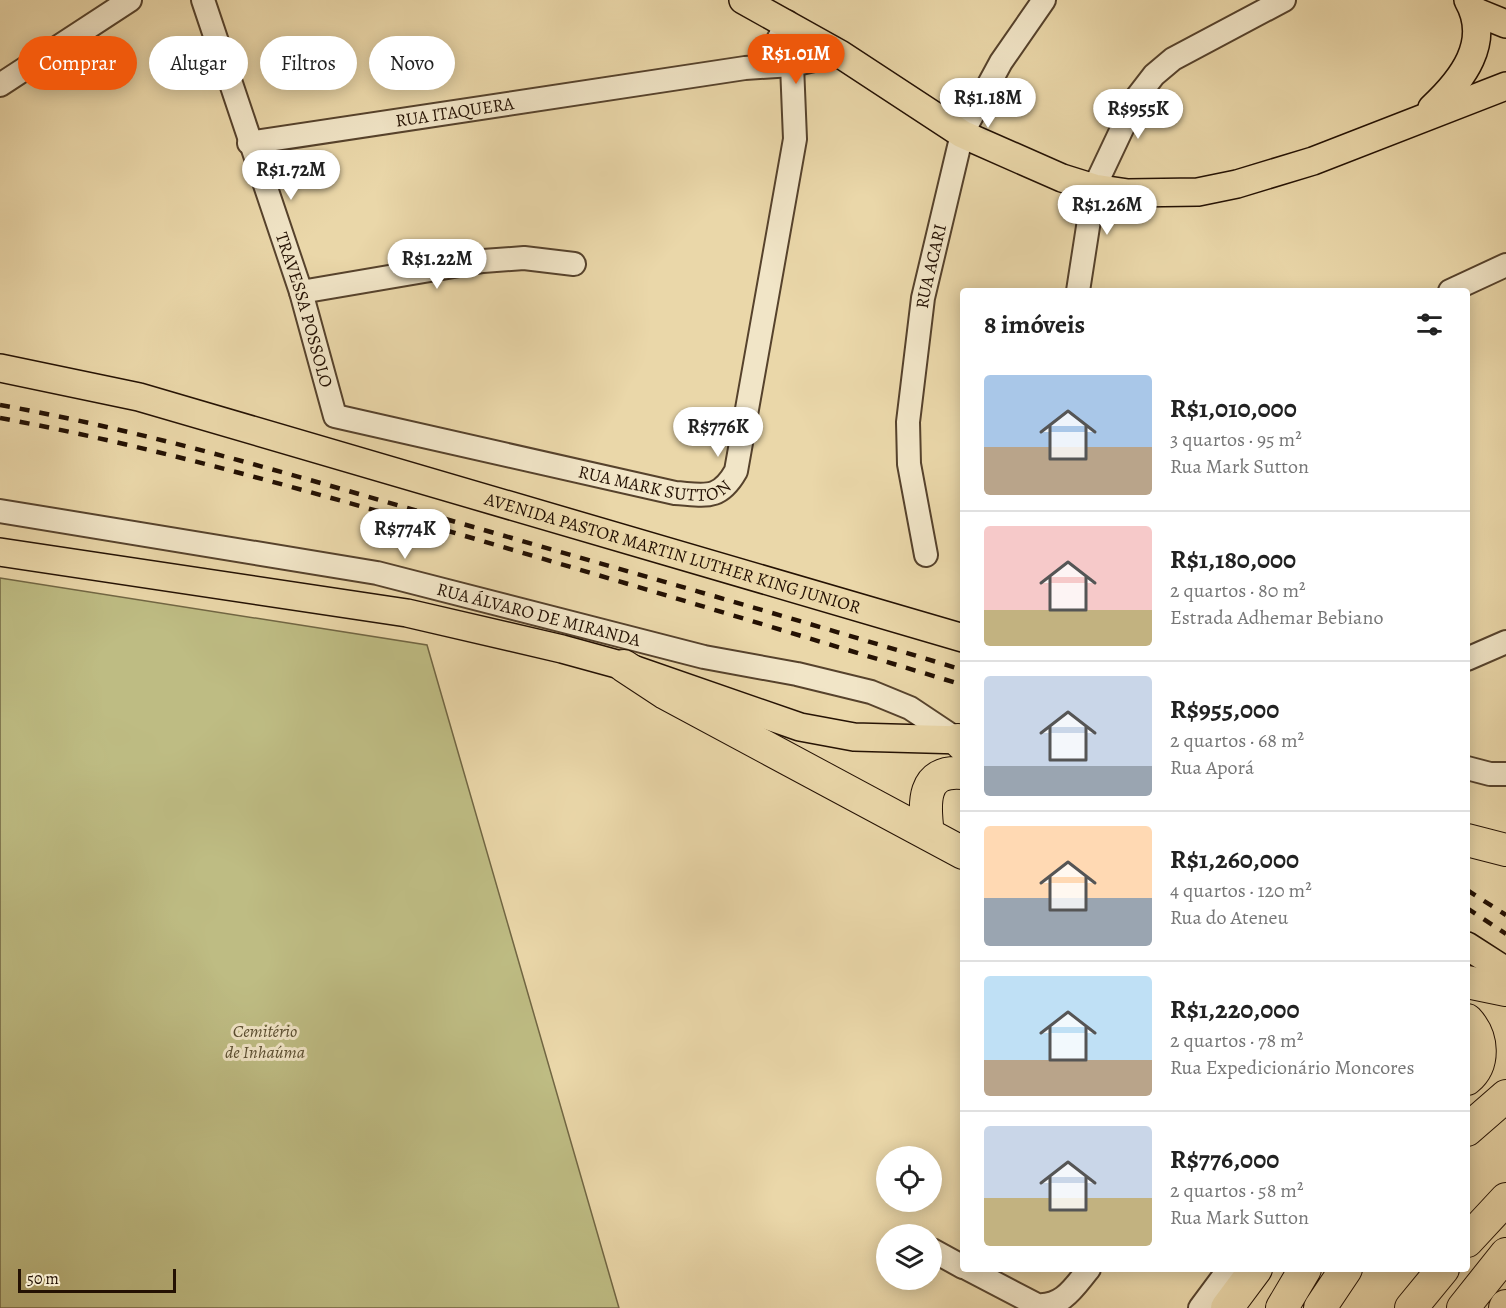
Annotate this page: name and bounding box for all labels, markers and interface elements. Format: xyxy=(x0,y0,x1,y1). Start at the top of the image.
pin: R$1.01M xyxy=(741,34,851,85)
chip: Comprar xyxy=(18,36,137,90)
chip: Alugar xyxy=(149,36,248,90)
chip: Filtros xyxy=(260,36,357,90)
chip: Novo xyxy=(369,36,455,90)
text: R$1.01M xyxy=(762,40,830,67)
pin: R$1.18M xyxy=(933,78,1043,129)
text: R$1.18M xyxy=(954,84,1022,111)
pin: R$955K xyxy=(1089,89,1187,140)
street label: RUA ITAQUERA xyxy=(394,91,516,133)
text: R$955K xyxy=(1107,95,1169,122)
pin: R$1.72M xyxy=(236,150,346,201)
text: R$1.72M xyxy=(256,156,326,183)
pin: R$1.26M xyxy=(1052,185,1162,236)
text: R$1.26M xyxy=(1072,191,1142,218)
street label: RUA ACARI xyxy=(910,222,952,310)
street label: TRAVESSA POSSOLO xyxy=(270,229,339,390)
pin: R$1.22M xyxy=(382,239,492,290)
text: R$1.22M xyxy=(402,245,472,272)
text: 8 imóveis xyxy=(984,307,1085,342)
icon: filters xyxy=(1413,308,1446,341)
text: R$1,010,000 xyxy=(1170,391,1297,426)
icon: home xyxy=(1032,399,1104,471)
pin: R$776K xyxy=(669,407,767,458)
text: R$776K xyxy=(687,413,749,440)
text: 3 quartos · 95 m² xyxy=(1170,426,1302,453)
text: Rua Mark Sutton xyxy=(1170,453,1309,480)
street label: RUA MARK SUTTON xyxy=(576,459,736,507)
street label: AVENIDA PASTOR MARTIN LUTHER KING JUNIOR xyxy=(481,486,864,619)
pin: R$774K xyxy=(356,509,454,560)
text: R$774K xyxy=(374,515,436,542)
text: R$1,180,000 xyxy=(1170,542,1296,577)
icon: home xyxy=(1032,550,1104,622)
street label: RUA ÁLVARO DE MIRANDA xyxy=(434,577,644,652)
text: 2 quartos · 80 m² xyxy=(1170,577,1306,604)
text: Estrada Adhemar Bebiano xyxy=(1170,604,1383,631)
text: R$955,000 xyxy=(1170,692,1279,727)
icon: home xyxy=(1032,700,1104,772)
text: 2 quartos · 68 m² xyxy=(1170,727,1304,754)
text: Rua Aporá xyxy=(1170,754,1254,781)
text: R$1,260,000 xyxy=(1170,842,1299,877)
icon: home xyxy=(1032,850,1104,922)
text: 4 quartos · 120 m² xyxy=(1170,877,1312,904)
text: Rua do Ateneu xyxy=(1170,904,1288,931)
text: R$1,220,000 xyxy=(1170,992,1300,1027)
icon: home xyxy=(1032,1000,1104,1072)
park label: Cemitério de Inhaúma xyxy=(225,1019,305,1064)
text: 2 quartos · 78 m² xyxy=(1170,1027,1303,1054)
text: Rua Expedicionário Moncores xyxy=(1170,1054,1415,1081)
text: R$776,000 xyxy=(1170,1142,1279,1177)
map controls xyxy=(876,1146,942,1290)
button: locate xyxy=(876,1146,942,1212)
icon: home xyxy=(1032,1150,1104,1222)
text: 2 quartos · 58 m² xyxy=(1170,1177,1304,1204)
text: Rua Mark Sutton xyxy=(1170,1204,1309,1231)
button: layers xyxy=(876,1224,942,1290)
scale bar xyxy=(18,1266,176,1294)
text: 50 m xyxy=(27,1268,59,1290)

